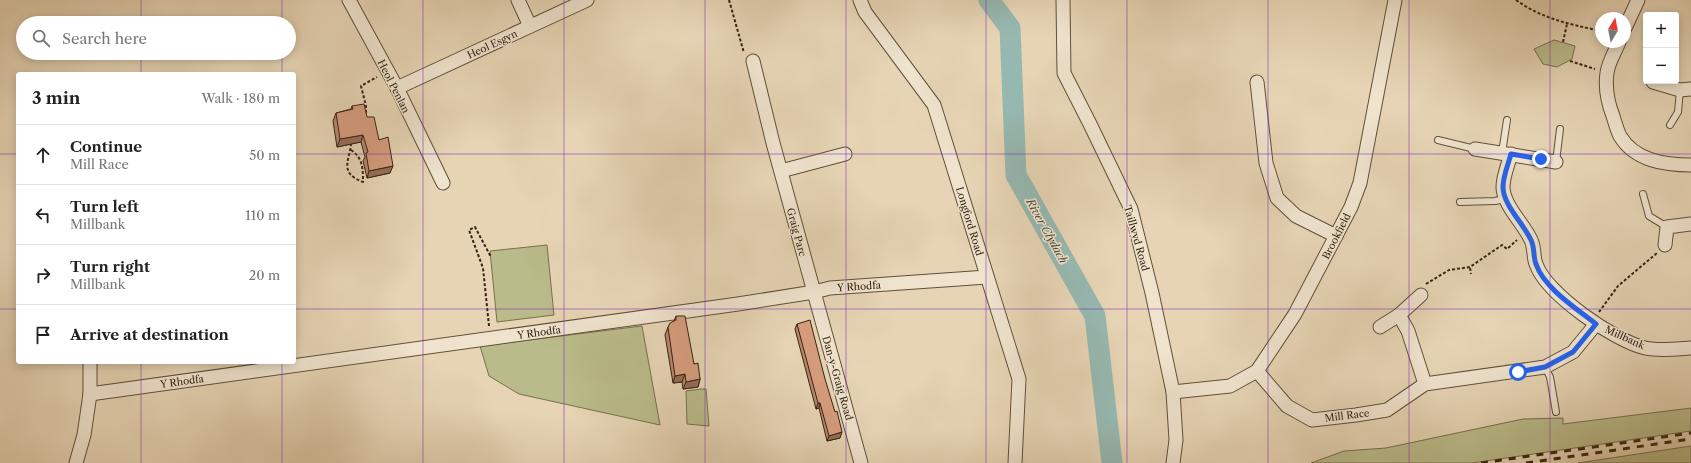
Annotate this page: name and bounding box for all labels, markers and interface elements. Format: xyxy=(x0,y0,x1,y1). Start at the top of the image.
north arrow xyxy=(1595,12,1631,48)
map controls xyxy=(1643,12,1679,84)
button: + xyxy=(1643,12,1679,48)
search box xyxy=(16,16,296,60)
icon: search xyxy=(30,27,52,49)
street label: Heol Esgyn xyxy=(465,27,520,62)
text: Search here xyxy=(62,29,147,48)
button: − xyxy=(1643,48,1679,84)
street label: Heol Penlan xyxy=(375,57,413,116)
text: 3 min xyxy=(32,88,81,108)
text: Walk · 180 m xyxy=(201,90,280,106)
text: Continue xyxy=(70,137,142,156)
icon: ahead xyxy=(32,144,54,166)
text: 50 m xyxy=(249,147,280,163)
route end xyxy=(1532,150,1550,168)
text: Mill Race xyxy=(70,156,129,172)
street label: Longford Road xyxy=(953,185,986,257)
water label: River Clydach xyxy=(1023,195,1071,266)
text: Turn left xyxy=(70,197,139,216)
icon: left xyxy=(32,204,54,226)
street label: Taillwyd Road xyxy=(1121,204,1152,272)
text: 110 m xyxy=(245,207,280,223)
street label: Graig Parc xyxy=(784,207,809,258)
street label: Brookfield xyxy=(1319,211,1354,261)
text: Millbank xyxy=(70,216,125,232)
text: Turn right xyxy=(70,257,150,276)
icon: right xyxy=(32,264,54,286)
text: 20 m xyxy=(249,267,280,283)
text: Millbank xyxy=(70,276,125,292)
street label: Y Rhodfa xyxy=(836,278,882,295)
street label: Y Rhodfa xyxy=(515,323,562,342)
street label: Millbank xyxy=(1603,323,1648,353)
icon: arrive xyxy=(32,324,54,346)
text: Arrive at destination xyxy=(70,325,229,344)
street label: Dan-y-Graig Road xyxy=(819,335,856,422)
route start xyxy=(1509,363,1527,381)
street label: Y Rhodfa xyxy=(158,372,205,391)
street label: Mill Race xyxy=(1324,406,1371,425)

